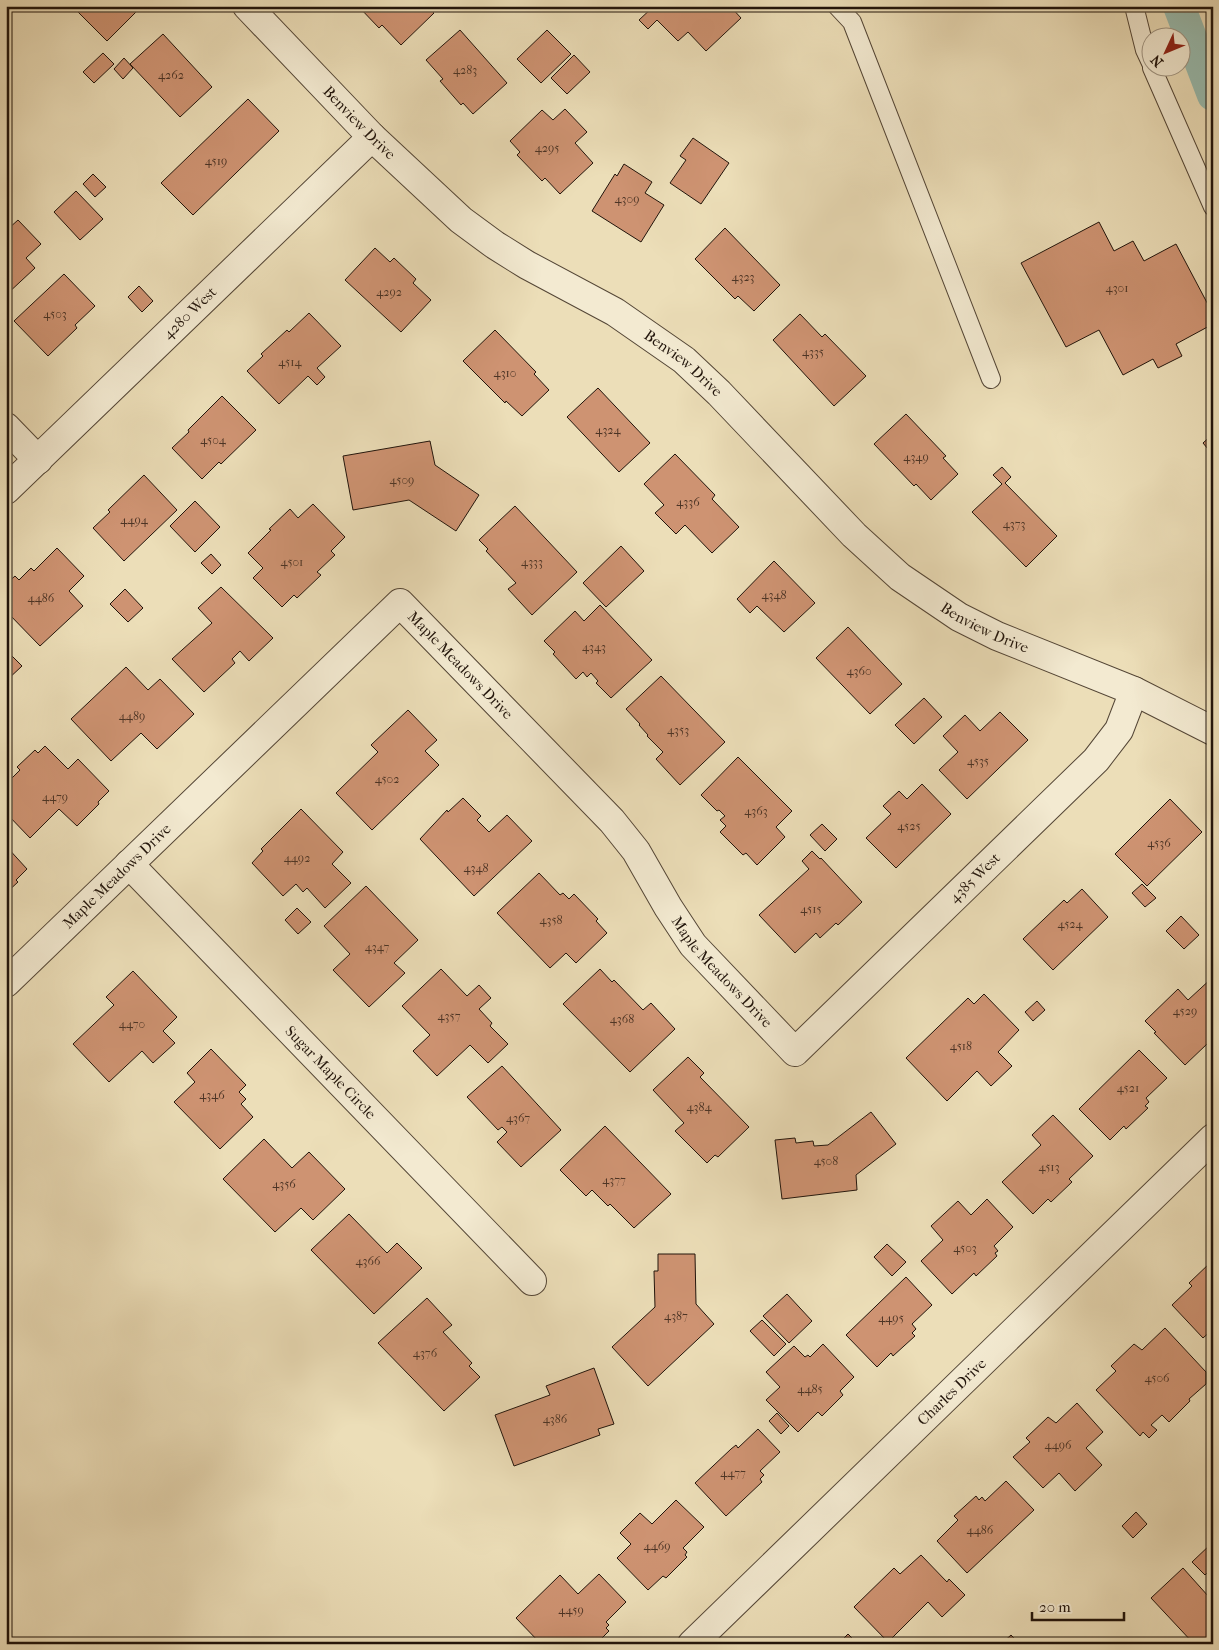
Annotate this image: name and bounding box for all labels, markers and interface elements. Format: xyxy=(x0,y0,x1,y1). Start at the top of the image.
north arrow xyxy=(1142,28,1192,78)
text: N xyxy=(1147,51,1167,70)
house number: 4283 xyxy=(453,63,477,77)
house number: 4262 xyxy=(158,68,184,82)
street label: Benview Drive xyxy=(319,82,400,164)
house number: 4295 xyxy=(535,141,559,155)
house number: 4519 xyxy=(205,154,227,168)
house number: 4309 xyxy=(615,192,639,206)
house number: 4323 xyxy=(731,270,755,284)
house number: 4301 xyxy=(1106,281,1128,295)
street label: 4280 West xyxy=(159,283,221,343)
house number: 4292 xyxy=(376,285,402,299)
house number: 4503 xyxy=(43,307,67,321)
street label: Benview Drive xyxy=(641,326,727,401)
house number: 4335 xyxy=(802,345,824,359)
house number: 4514 xyxy=(278,355,303,369)
house number: 4310 xyxy=(494,366,516,380)
house number: 4324 xyxy=(595,423,622,437)
house number: 4504 xyxy=(200,433,227,447)
house number: 4349 xyxy=(903,450,929,464)
house number: 4509 xyxy=(390,473,414,487)
house number: 4336 xyxy=(676,495,700,509)
house number: 4494 xyxy=(120,513,149,527)
house number: 4373 xyxy=(1003,517,1025,531)
house number: 4501 xyxy=(281,555,303,569)
house number: 4333 xyxy=(521,555,543,569)
house number: 4348 xyxy=(761,588,787,602)
house number: 4486 xyxy=(28,591,55,605)
street label: Benview Drive xyxy=(937,598,1032,657)
street label: Maple Meadows Drive xyxy=(404,607,517,723)
house number: 4343 xyxy=(582,640,606,654)
house number: 4360 xyxy=(846,664,872,678)
house number: 4489 xyxy=(119,709,145,723)
house number: 4353 xyxy=(667,723,689,737)
house number: 4535 xyxy=(967,754,989,768)
house number: 4502 xyxy=(375,772,399,786)
house number: 4479 xyxy=(42,790,68,804)
house number: 4363 xyxy=(744,804,768,818)
street label: Maple Meadows Drive xyxy=(59,819,175,932)
house number: 4525 xyxy=(897,819,921,833)
house number: 4536 xyxy=(1147,836,1171,850)
street label: 4385 West xyxy=(945,848,1004,907)
house number: 4492 xyxy=(284,851,310,865)
house number: 4348 xyxy=(463,861,489,875)
house number: 4515 xyxy=(800,902,822,916)
house number: 4358 xyxy=(539,913,563,927)
street label: Maple Meadows Drive xyxy=(668,913,776,1032)
house number: 4524 xyxy=(1057,917,1084,931)
house number: 4347 xyxy=(365,940,389,954)
house number: 4529 xyxy=(1173,1004,1197,1018)
house number: 4357 xyxy=(438,1009,461,1023)
house number: 4368 xyxy=(610,1012,634,1026)
house number: 4470 xyxy=(119,1017,145,1031)
street label: Sugar Maple Circle xyxy=(281,1022,380,1123)
house number: 4518 xyxy=(950,1039,972,1053)
house number: 4521 xyxy=(1117,1081,1139,1095)
house number: 4346 xyxy=(199,1088,225,1102)
house number: 4384 xyxy=(686,1100,712,1114)
house number: 4367 xyxy=(506,1111,530,1125)
house number: 4508 xyxy=(814,1154,838,1168)
house number: 4513 xyxy=(1038,1160,1060,1174)
house number: 4377 xyxy=(602,1173,626,1187)
house number: 4356 xyxy=(272,1177,296,1191)
house number: 4503 xyxy=(953,1241,977,1255)
house number: 4366 xyxy=(355,1254,381,1268)
house number: 4387 xyxy=(664,1309,688,1323)
house number: 4495 xyxy=(878,1311,904,1325)
house number: 4376 xyxy=(413,1346,438,1360)
street label: Charles Drive xyxy=(914,1354,990,1429)
house number: 4506 xyxy=(1144,1371,1170,1385)
house number: 4485 xyxy=(797,1382,823,1396)
house number: 4386 xyxy=(543,1412,568,1426)
house number: 4496 xyxy=(1044,1438,1072,1452)
house number: 4477 xyxy=(720,1466,746,1480)
house number: 4486 xyxy=(967,1523,994,1537)
house number: 4469 xyxy=(643,1539,671,1553)
scale bar xyxy=(1032,1590,1124,1622)
text: 20 m xyxy=(1039,1598,1071,1616)
house number: 4459 xyxy=(558,1603,584,1617)

